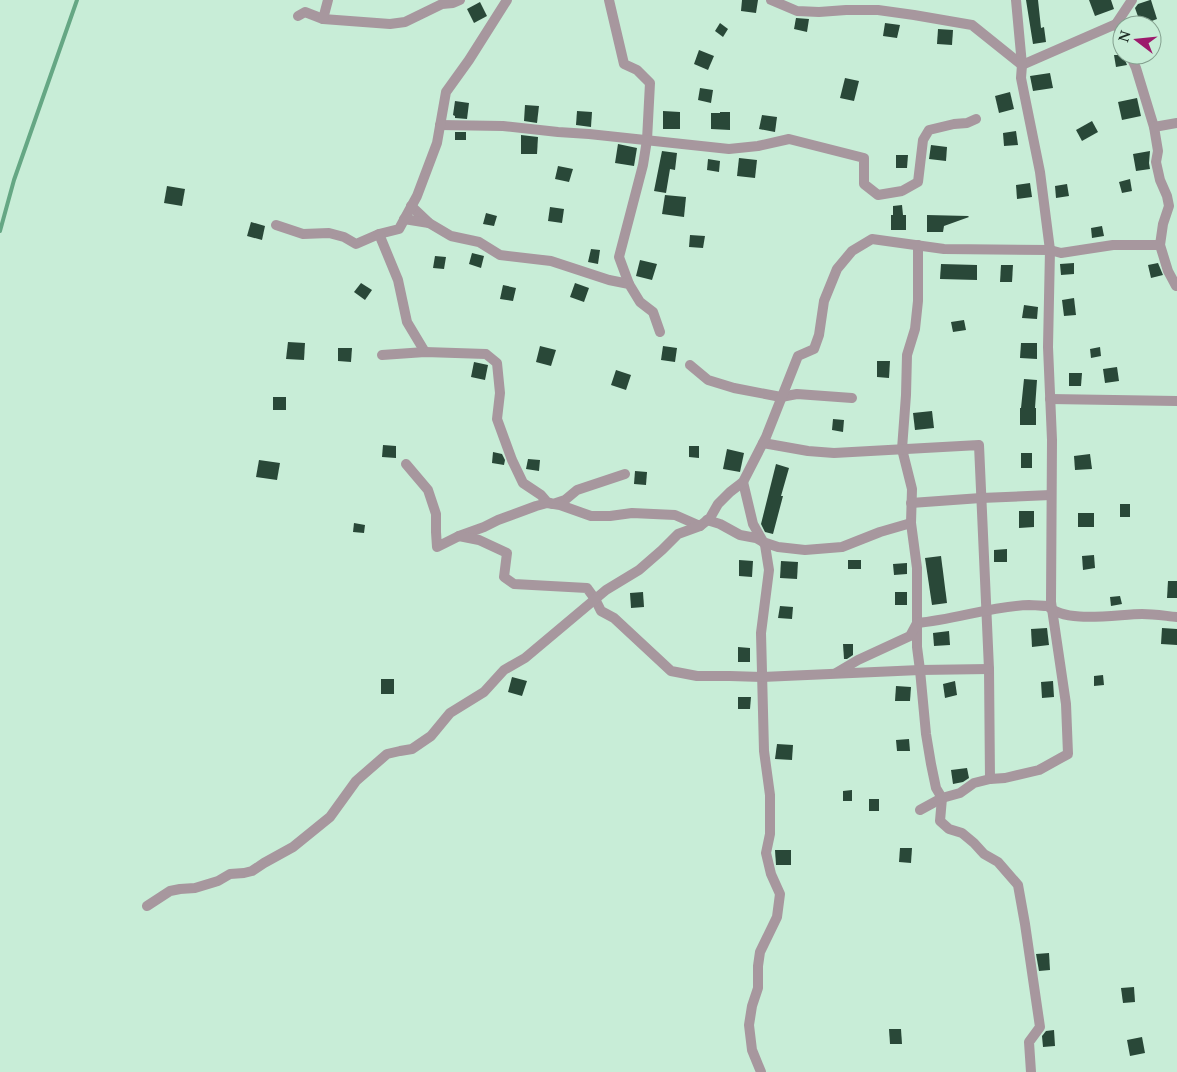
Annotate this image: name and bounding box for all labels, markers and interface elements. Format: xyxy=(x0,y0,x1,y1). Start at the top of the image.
north arrow xyxy=(1112,15,1162,65)
text: N xyxy=(1113,28,1135,44)

